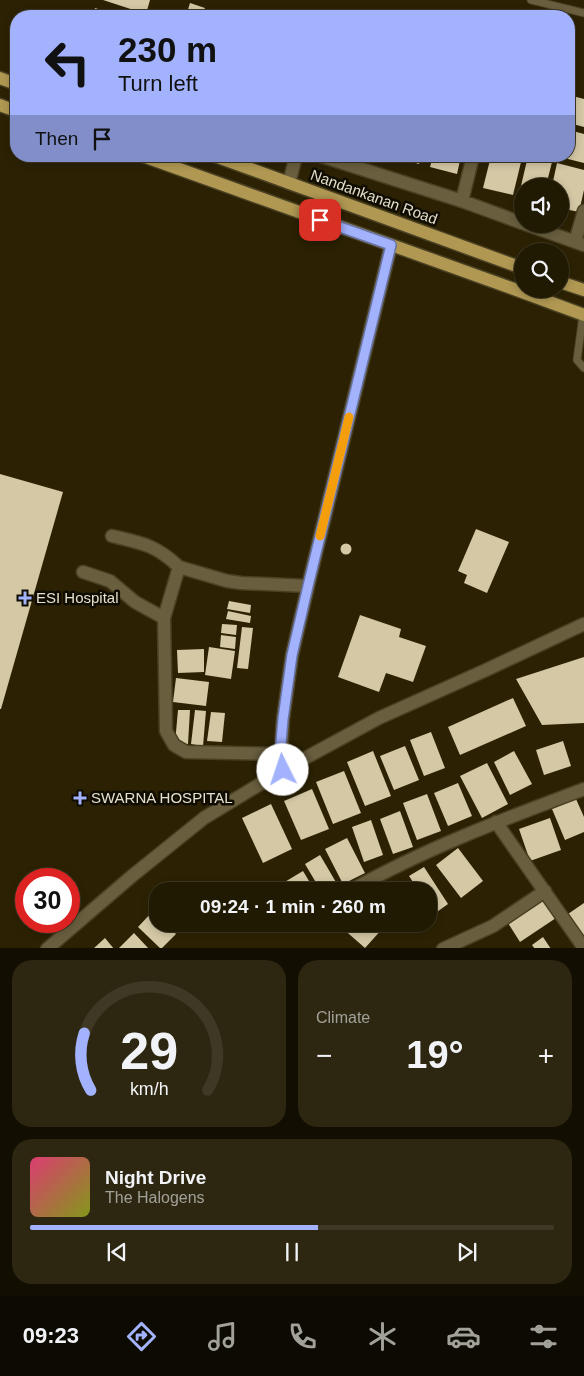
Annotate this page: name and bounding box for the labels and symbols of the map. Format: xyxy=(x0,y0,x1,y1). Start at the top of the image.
street label: Nandankanan Road xyxy=(309,166,440,227)
pin xyxy=(299,199,341,241)
place label: ESI Hospital xyxy=(36,589,119,606)
marker: ESI Hospital xyxy=(18,591,32,605)
position arrow xyxy=(256,743,308,795)
place label: SWARNA HOSPITAL xyxy=(91,789,233,806)
marker: SWARNA HOSPITAL xyxy=(73,791,87,805)
speed limit sign: 30 xyxy=(15,868,80,933)

